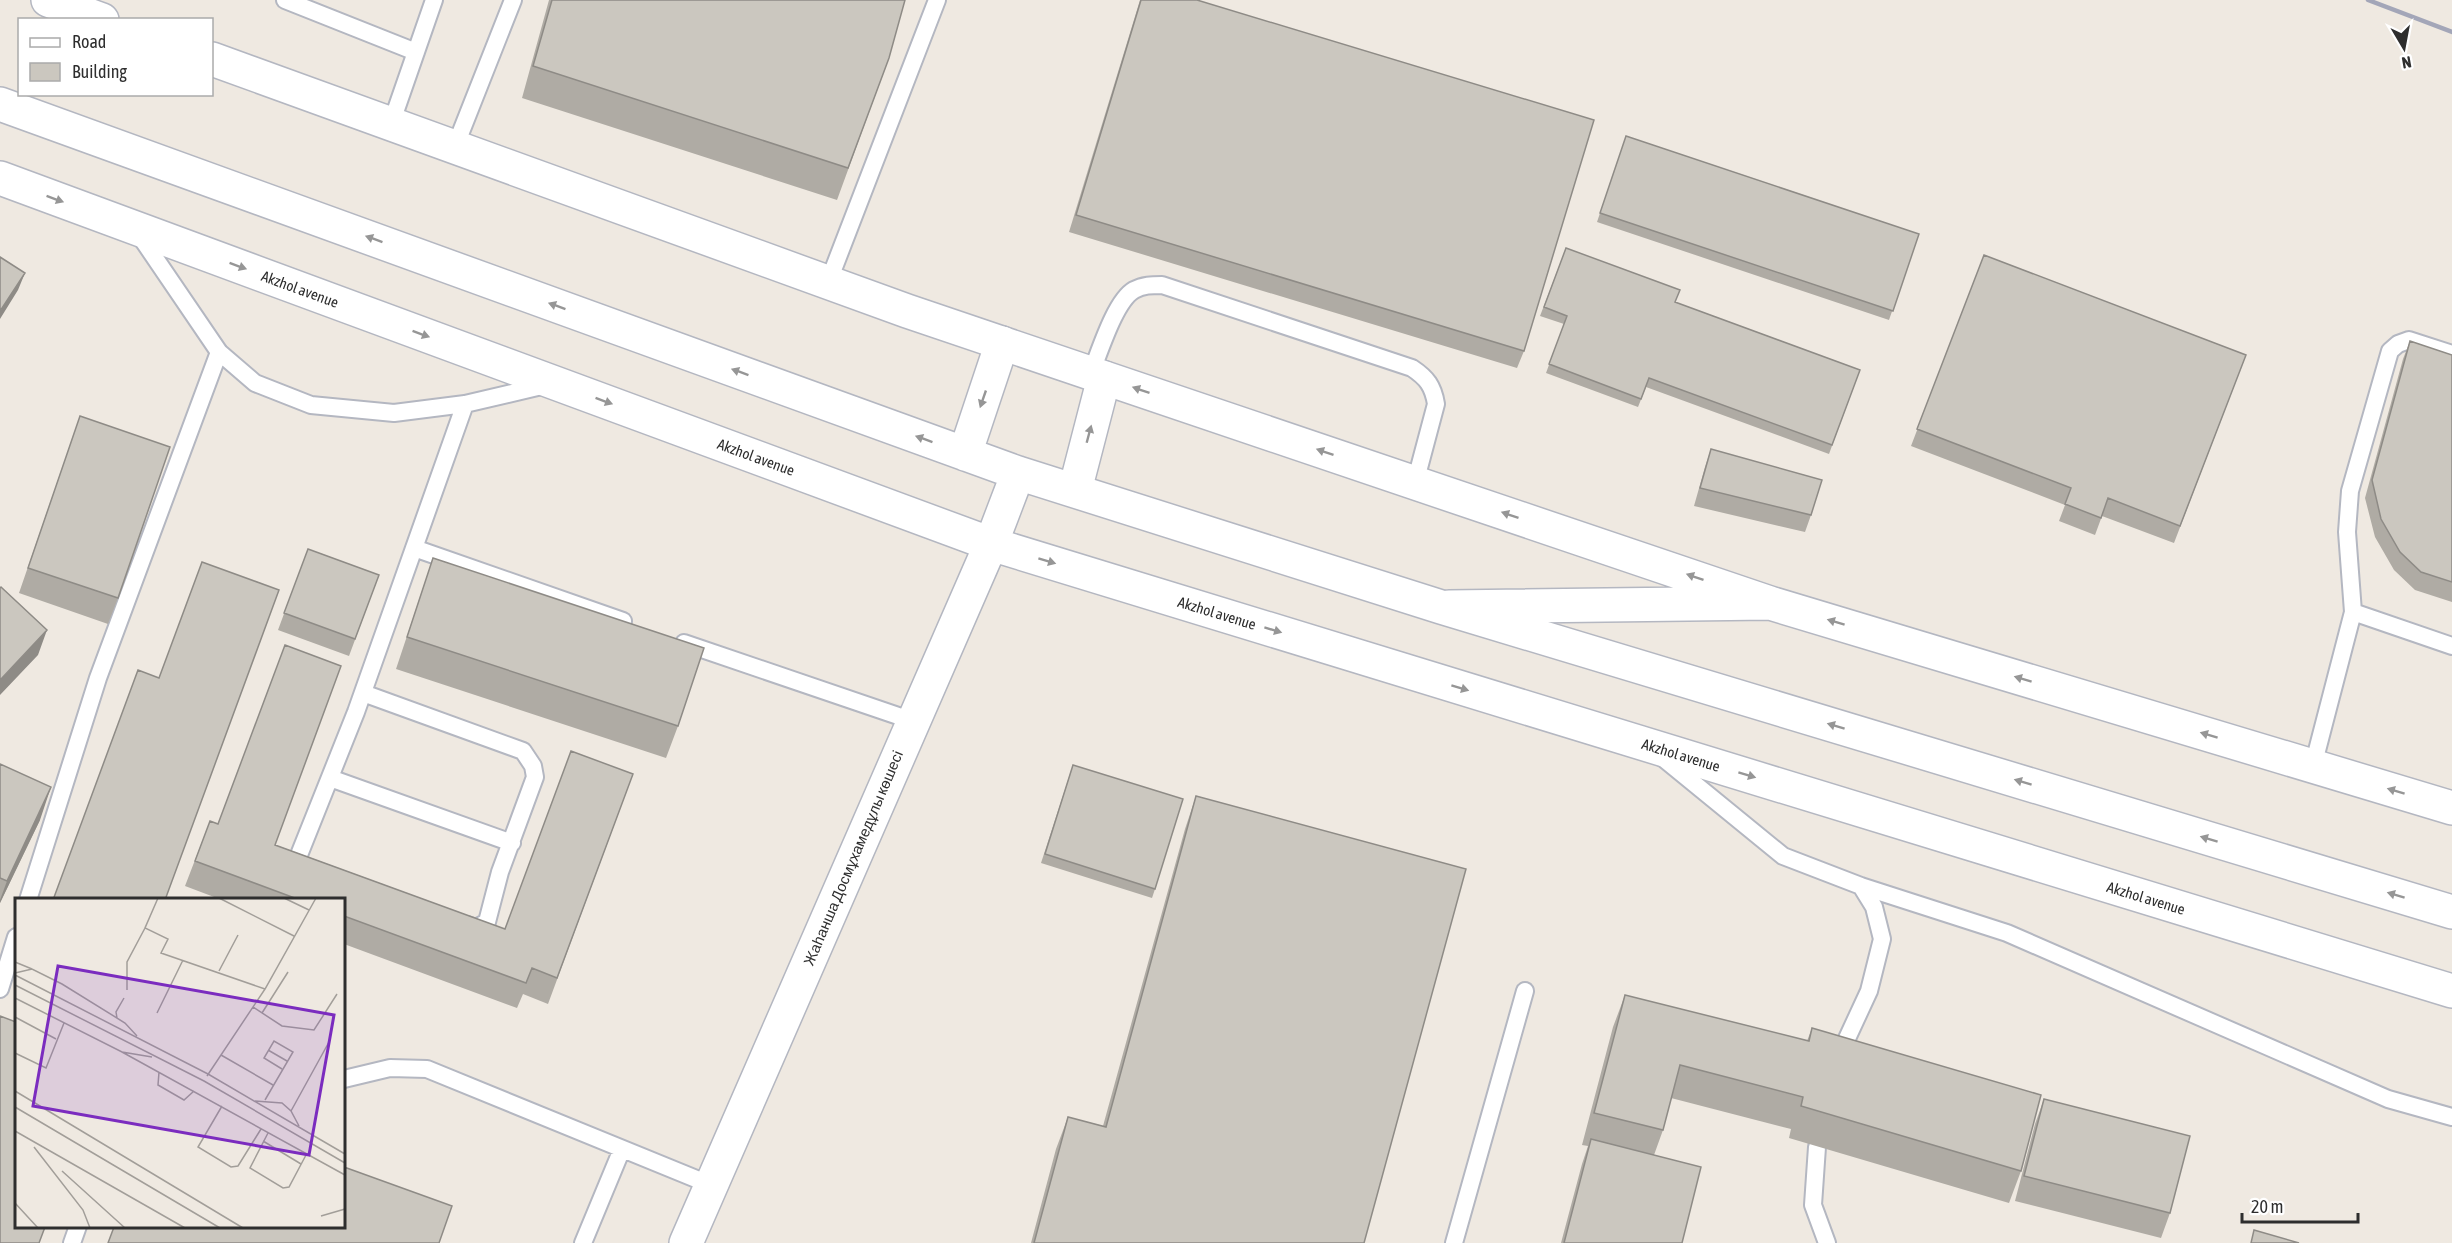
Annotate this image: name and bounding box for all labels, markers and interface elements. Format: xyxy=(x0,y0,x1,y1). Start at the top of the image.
legend xyxy=(18,18,213,96)
north arrow xyxy=(2374,18,2434,78)
text: Road xyxy=(72,31,106,52)
text: N xyxy=(2400,53,2413,72)
text: Building xyxy=(72,61,127,82)
one-way arrow xyxy=(46,194,64,204)
one-way arrow xyxy=(365,234,383,244)
one-way arrow xyxy=(229,262,247,271)
street label: Akzhol avenue xyxy=(259,267,341,311)
one-way arrow xyxy=(548,300,566,310)
one-way arrow xyxy=(412,329,430,339)
one-way arrow xyxy=(731,367,749,377)
one-way arrow xyxy=(1132,385,1150,394)
one-way arrow xyxy=(978,390,988,408)
one-way arrow xyxy=(595,397,613,406)
one-way arrow xyxy=(1085,425,1095,443)
one-way arrow xyxy=(914,433,932,443)
street label: Akzhol avenue xyxy=(715,435,797,479)
one-way arrow xyxy=(1316,447,1334,457)
one-way arrow xyxy=(1501,509,1519,519)
one-way arrow xyxy=(1038,557,1056,566)
one-way arrow xyxy=(1686,572,1704,582)
street label: Akzhol avenue xyxy=(1176,593,1258,633)
one-way arrow xyxy=(1827,617,1845,626)
one-way arrow xyxy=(1264,626,1282,635)
one-way arrow xyxy=(2014,674,2032,683)
one-way arrow xyxy=(1451,683,1469,693)
one-way arrow xyxy=(1827,721,1845,730)
one-way arrow xyxy=(2200,730,2218,739)
street label: Akzhol avenue xyxy=(1640,735,1722,775)
street label: Жаһанша Досмұхамедұлы көшесі xyxy=(800,748,906,968)
one-way arrow xyxy=(1738,771,1756,781)
one-way arrow xyxy=(2014,777,2032,786)
one-way arrow xyxy=(2387,786,2405,795)
one-way arrow xyxy=(2200,834,2218,843)
street label: Akzhol avenue xyxy=(2105,878,2187,918)
one-way arrow xyxy=(2387,890,2405,899)
inset map xyxy=(15,898,345,1228)
scale bar xyxy=(2242,1186,2358,1224)
text: 20 m xyxy=(2251,1196,2283,1217)

